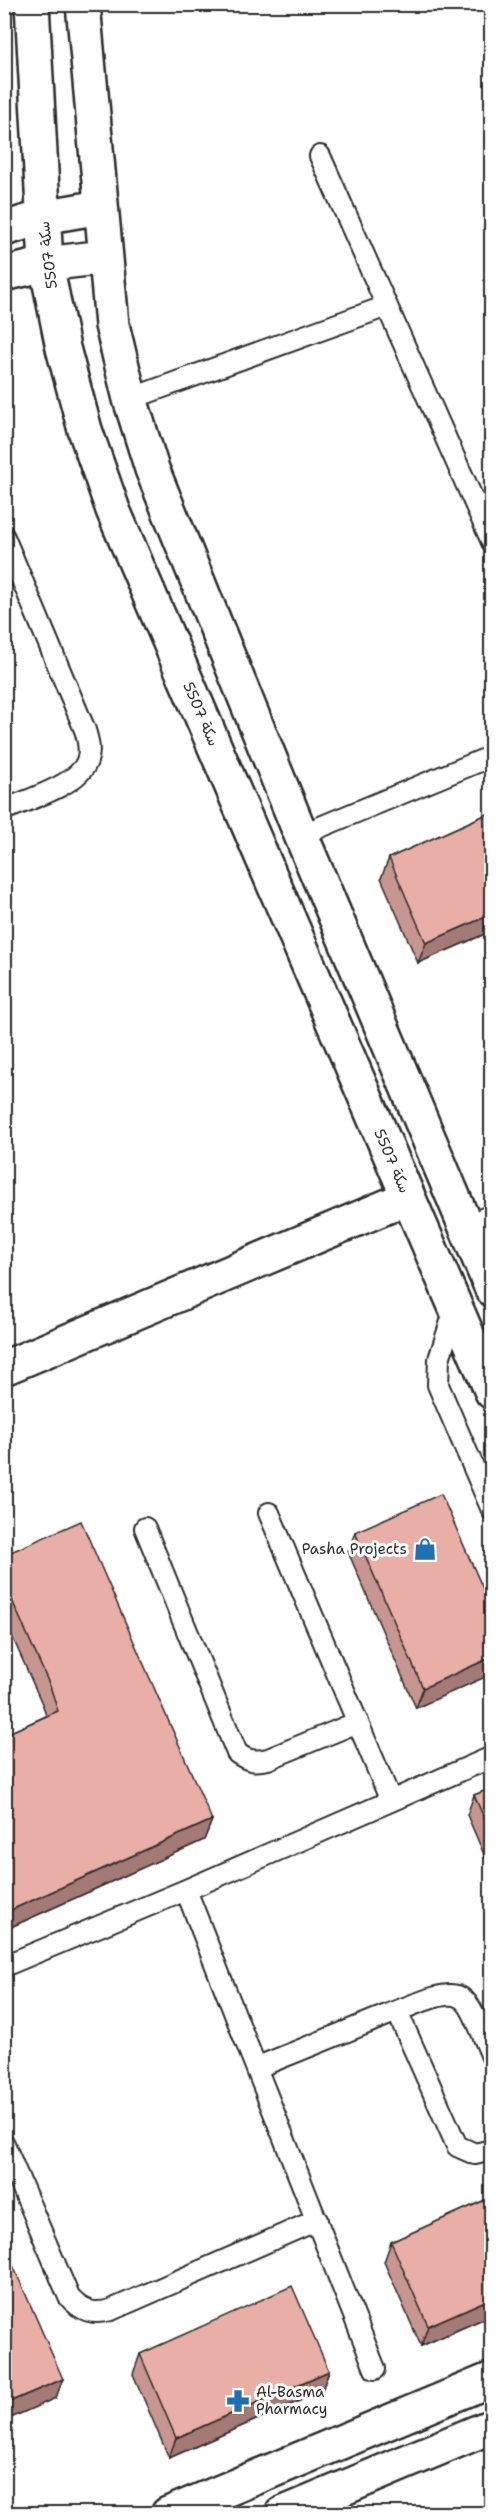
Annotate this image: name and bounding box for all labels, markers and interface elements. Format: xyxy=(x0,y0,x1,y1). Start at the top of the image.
street label: سكة 5507 xyxy=(34,220,62,290)
street label: سكة 5507 xyxy=(178,679,224,749)
street label: سكة 5507 xyxy=(369,1126,415,1196)
shop icon: Pasha Projects xyxy=(412,1536,438,1562)
place label: Pasha Projects xyxy=(302,1539,407,1559)
place label: Al-Basma Pharmacy xyxy=(256,2382,327,2419)
pharmacy icon: Al-Basma Pharmacy xyxy=(225,2388,251,2414)

